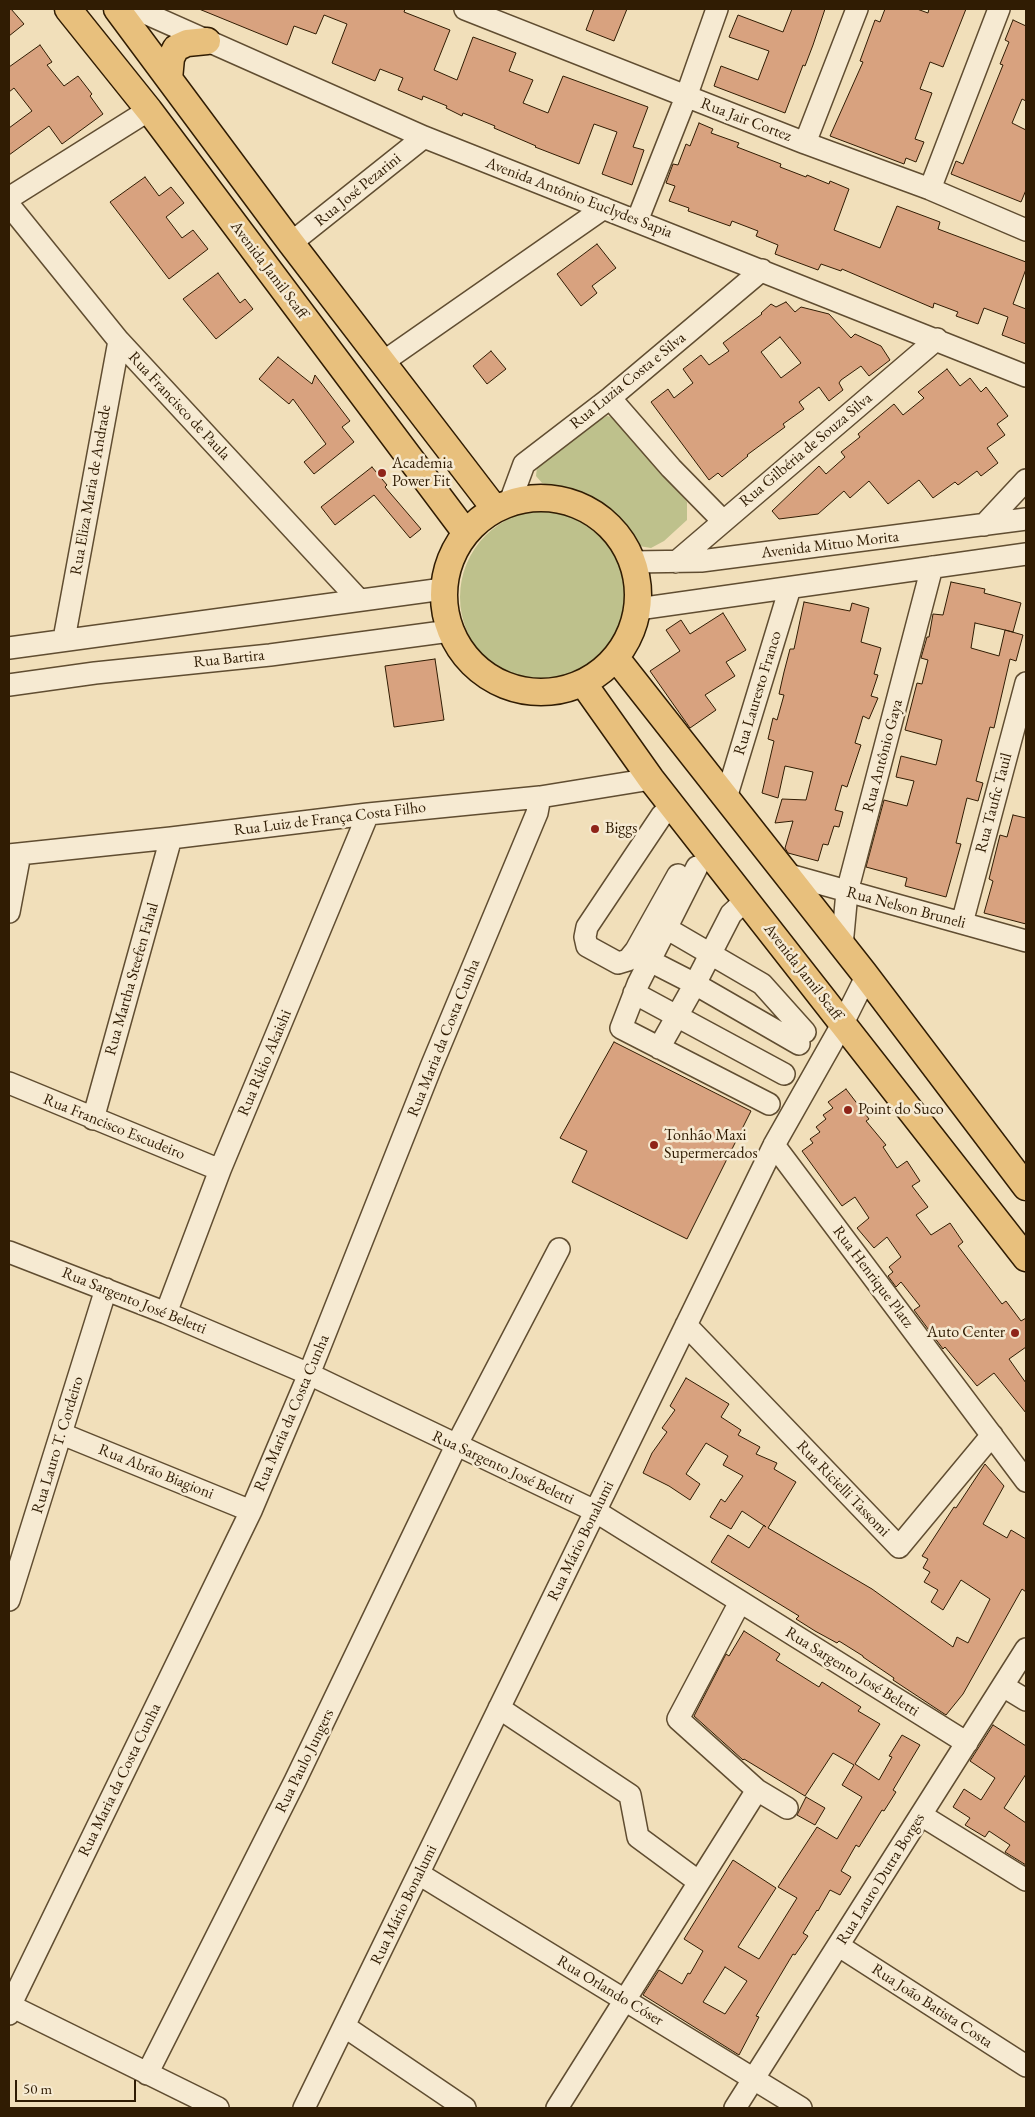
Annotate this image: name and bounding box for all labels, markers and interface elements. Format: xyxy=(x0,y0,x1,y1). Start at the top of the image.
street label: Rua Jair Cortez xyxy=(698,94,794,146)
street label: Rua José Pezarini xyxy=(311,149,405,231)
street label: Avenida Antônio Euclydes Sapia xyxy=(483,153,675,243)
street label: Avenida Jamil Scaff xyxy=(226,217,312,323)
street label: Rua Luzia Costa e Silva xyxy=(566,328,690,434)
street label: Rua Francisco de Paula xyxy=(124,348,234,464)
street label: Rua Gilbéria de Souza Silva xyxy=(736,389,876,511)
street label: Rua Eliza Maria de Andrade xyxy=(67,403,115,577)
place label: Academia Power Fit xyxy=(392,454,453,492)
marker: Academia Power Fit xyxy=(376,467,388,479)
street label: Avenida Mituo Morita xyxy=(760,527,900,563)
street label: Rua Lauresto Franco xyxy=(730,629,786,757)
street label: Rua Bartira xyxy=(193,646,265,672)
street label: Rua Antônio Gaya xyxy=(859,697,907,815)
street label: Rua Taufic Tauil xyxy=(971,751,1017,855)
street label: Rua Luiz de França Costa Filho xyxy=(233,798,427,840)
place label: Biggs xyxy=(605,819,637,839)
marker: Biggs xyxy=(589,823,601,835)
street label: Rua Nelson Bruneli xyxy=(844,883,968,933)
street label: Rua Martha Steefen Fahal xyxy=(101,900,163,1058)
street label: Avenida Jamil Scaff xyxy=(759,920,847,1024)
street label: Rua Maria da Costa Cunha xyxy=(404,956,484,1120)
street label: Rua Rikio Akaishi xyxy=(234,1007,296,1119)
street label: Rua Francisco Escudeiro xyxy=(40,1090,188,1164)
place label: Point do Suco xyxy=(858,1100,944,1120)
marker: Point do Suco xyxy=(842,1104,854,1116)
place label: Tonhão Maxi Supermercados xyxy=(664,1126,758,1164)
marker: Tonhão Maxi Supermercados xyxy=(648,1139,660,1151)
street label: Rua Henrique Platz xyxy=(828,1222,918,1332)
street label: Rua Sargento José Beletti xyxy=(59,1263,209,1339)
place label: Auto Center xyxy=(927,1323,1005,1343)
marker: Auto Center xyxy=(1009,1327,1021,1339)
street label: Rua Maria da Costa Cunha xyxy=(250,1332,334,1494)
street label: Rua Lauro T. Cordeiro xyxy=(28,1374,88,1516)
street label: Rua Sargento José Beletti xyxy=(429,1427,577,1509)
street label: Rua Ricielli Tassomi xyxy=(792,1437,894,1541)
street label: Rua Abrão Biagioni xyxy=(96,1440,216,1504)
street label: Rua Mário Bonalumi xyxy=(544,1478,618,1604)
street label: Rua Sargento José Beletti xyxy=(782,1623,922,1721)
street label: Rua Maria da Costa Cunha xyxy=(74,1700,166,1860)
street label: Rua Paulo Jungers xyxy=(272,1706,338,1816)
street label: Rua Lauro Dutra Borges xyxy=(833,1810,929,1948)
street label: Rua Mário Bonalumi xyxy=(367,1842,441,1968)
street label: Rua Orlando Cóser xyxy=(553,1952,667,2030)
street label: Rua João Batista Costa xyxy=(868,1960,996,2052)
scale bar xyxy=(18,2070,139,2102)
text: 50 m xyxy=(23,2079,52,2098)

